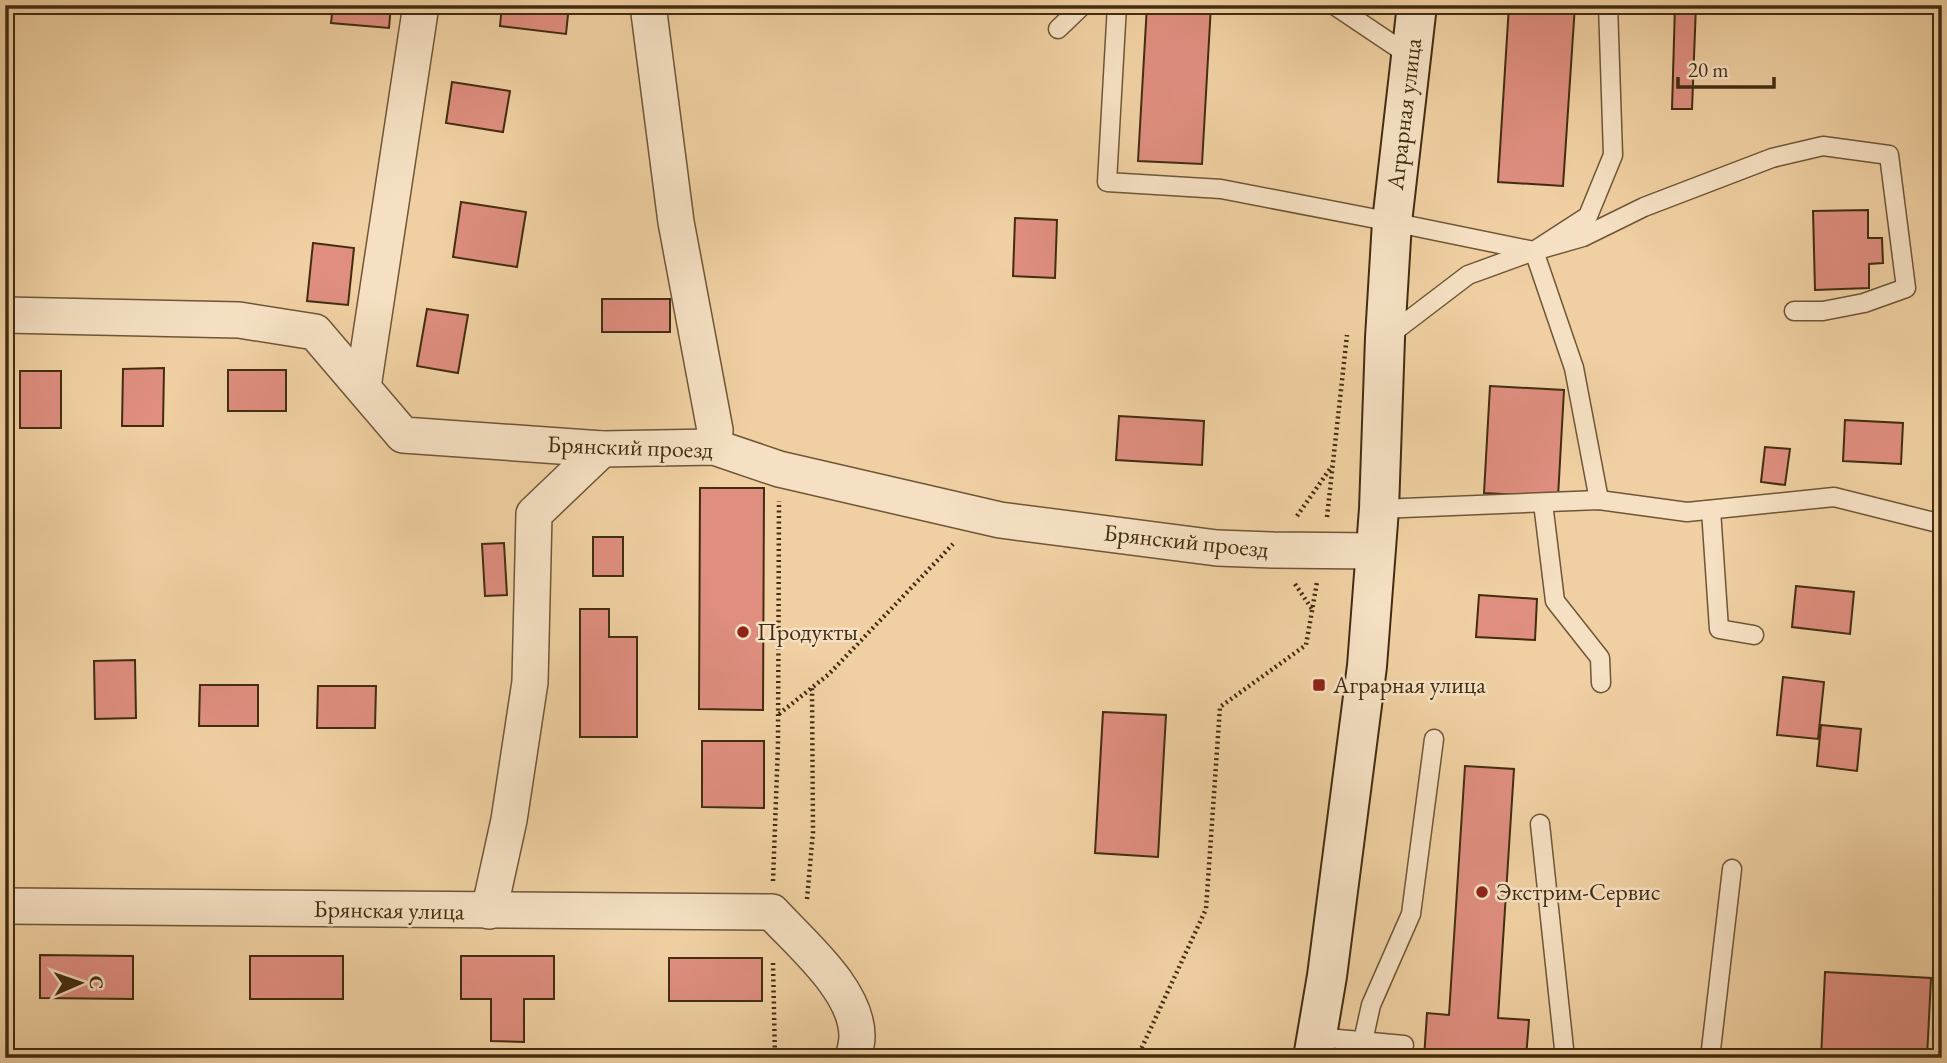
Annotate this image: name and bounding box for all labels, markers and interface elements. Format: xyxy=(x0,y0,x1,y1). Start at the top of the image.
street label: Аграрная улица xyxy=(1379,36,1428,193)
scale bar xyxy=(1678,46,1774,90)
text: 20 m xyxy=(1688,56,1729,83)
street label: Брянский проезд xyxy=(547,428,714,465)
street label: Брянский проезд xyxy=(1102,516,1270,565)
place label: Продукты xyxy=(757,616,858,647)
marker: Продукты xyxy=(735,624,751,640)
place label: Аграрная улица xyxy=(1332,669,1486,700)
marker: Аграрная улица xyxy=(1311,677,1327,693)
place label: Экстрим-Сервис xyxy=(1496,876,1660,907)
marker: Экстрим-Сервис xyxy=(1474,884,1490,900)
street label: Брянская улица xyxy=(313,893,465,926)
north arrow xyxy=(46,948,116,1018)
text: С xyxy=(84,975,109,990)

